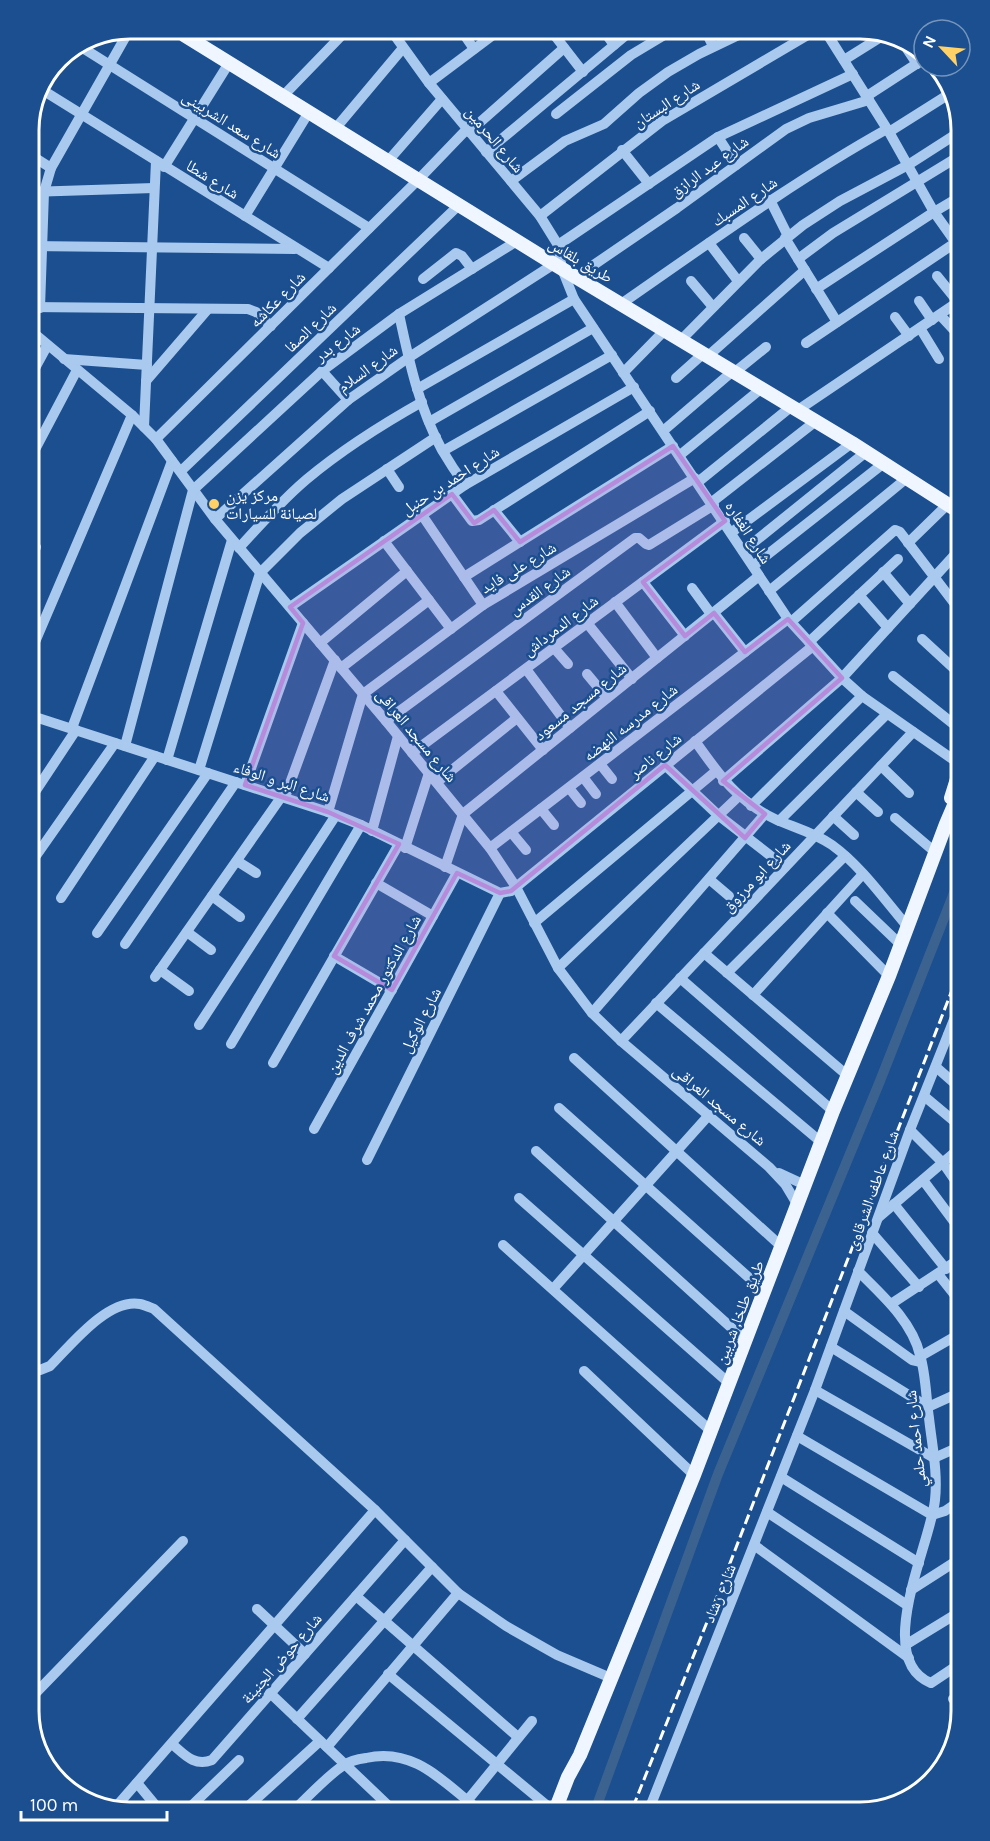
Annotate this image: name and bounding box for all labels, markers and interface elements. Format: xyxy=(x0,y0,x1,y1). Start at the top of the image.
north arrow xyxy=(912,18,972,78)
text: N xyxy=(918,32,940,51)
street label: شارع البستان xyxy=(629,75,704,133)
street label: شارع سعد الشربينى xyxy=(178,86,285,163)
street label: شارع الحرمين xyxy=(461,102,528,177)
street label: شارع عبد الرازق xyxy=(666,132,753,202)
street label: شارع شطا xyxy=(182,156,243,204)
street label: شارع المسبك xyxy=(708,173,781,231)
street label: طريق بلقاس xyxy=(545,234,616,288)
street label: شارع عكاشه xyxy=(245,267,310,332)
street label: شارع الصفا xyxy=(281,298,341,357)
street label: شارع بدر xyxy=(310,319,365,367)
street label: شارع السلام xyxy=(334,340,402,397)
street label: شارع احمد بن حنبل xyxy=(398,442,503,520)
place label: مركز يزن لصيانة للسيارات xyxy=(226,486,317,523)
marker: مركز يزن لصيانة للسيارات xyxy=(207,497,221,511)
street label: شارع الغفاره xyxy=(720,497,776,568)
street label: شارع على فايد xyxy=(477,537,560,598)
street label: شارع القدس xyxy=(505,562,574,620)
street label: شارع الدمرداش xyxy=(519,591,602,661)
street label: شارع مسجد مسعود xyxy=(531,659,631,745)
street label: شارع مدرسه النهضه xyxy=(579,680,682,766)
street label: شارع مسجد العراقى xyxy=(371,685,461,786)
street label: شارع ناصر xyxy=(625,729,686,784)
street label: شارع البر و الوفاء xyxy=(231,757,332,807)
street label: شارع ابو مرزوق xyxy=(718,836,795,917)
street label: شارع الدكتور محمد شرف الدين xyxy=(322,911,426,1078)
street label: شارع الوكيل xyxy=(396,984,446,1057)
street label: شارع مسجد العراقى xyxy=(669,1061,770,1151)
street label: شارع عاطف الشرقاوى xyxy=(842,1128,904,1253)
street label: طريق طلخا, شربين xyxy=(711,1258,769,1367)
street label: شارع احمد حلمي xyxy=(901,1389,933,1489)
street label: شارع رشاد xyxy=(699,1561,741,1626)
street label: شارع حوض الجنينة xyxy=(237,1609,327,1708)
scale bar xyxy=(21,1784,166,1822)
text: 100 m xyxy=(30,1794,78,1816)

